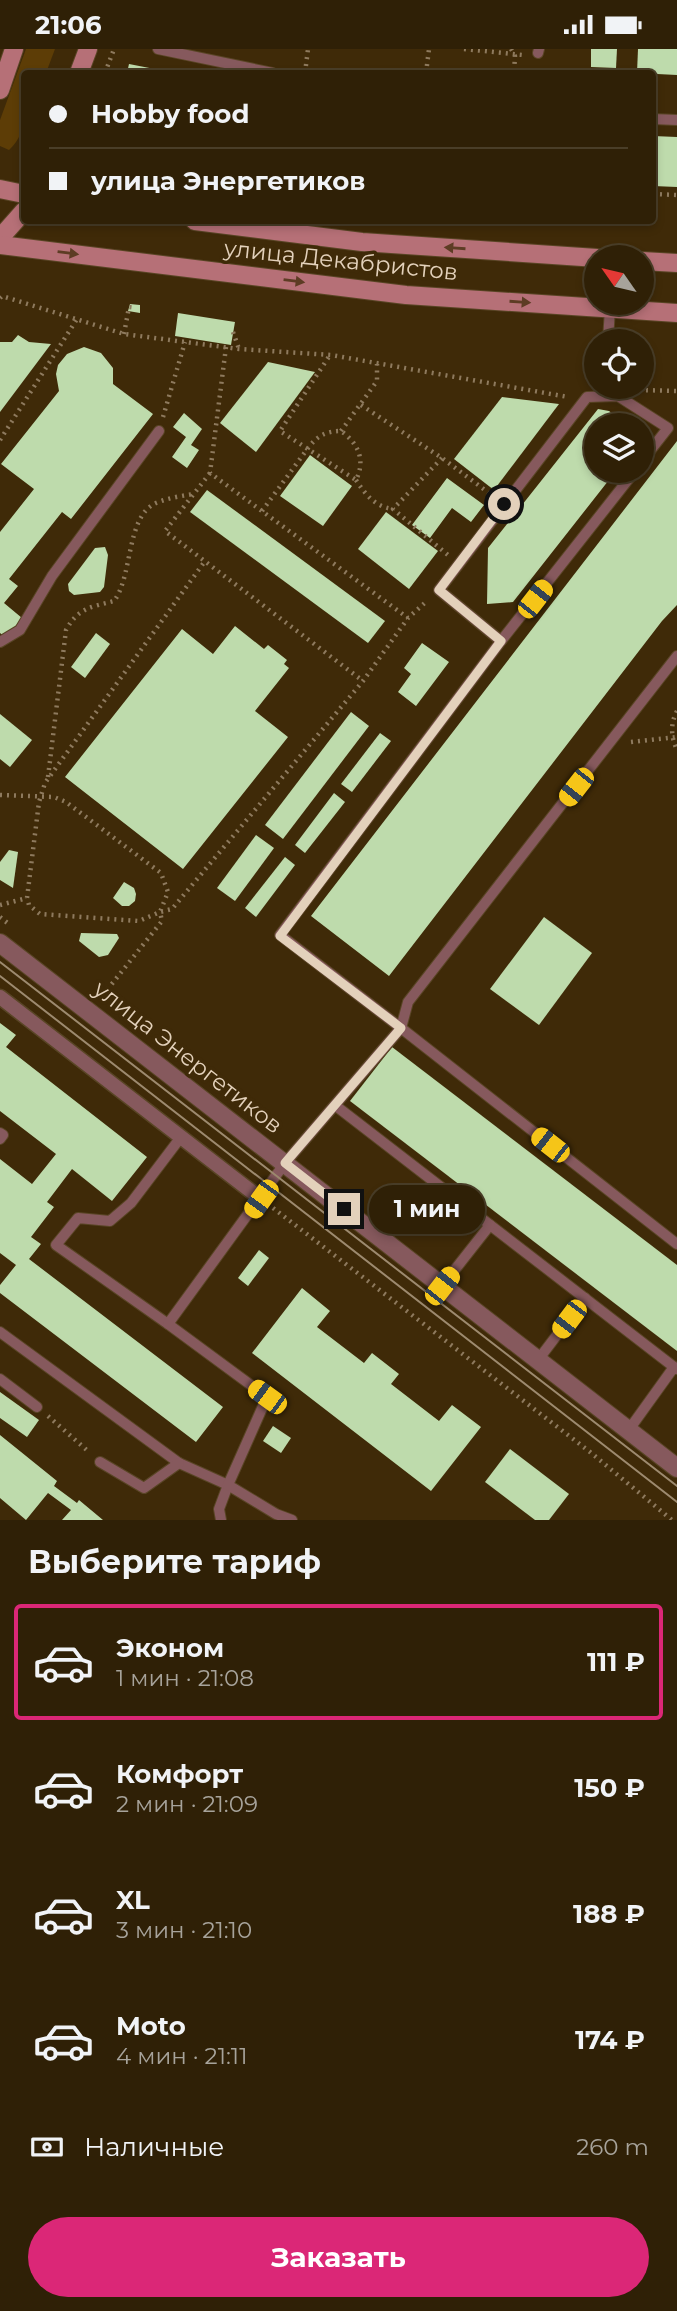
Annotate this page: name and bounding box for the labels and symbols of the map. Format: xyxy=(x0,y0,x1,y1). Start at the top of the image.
street label: улица Декабристов xyxy=(222,234,459,286)
one-way arrow xyxy=(444,242,466,253)
north arrow xyxy=(584,245,654,315)
one-way arrow xyxy=(57,248,79,259)
one-way arrow xyxy=(283,275,305,286)
one-way arrow xyxy=(509,297,531,308)
route start xyxy=(488,488,520,520)
car xyxy=(514,576,557,622)
car xyxy=(555,764,598,810)
street label: улица Энергетиков xyxy=(87,974,288,1139)
car xyxy=(527,1124,574,1166)
car xyxy=(241,1176,282,1222)
callout: 1 мин xyxy=(368,1185,484,1233)
route end xyxy=(328,1193,360,1225)
car xyxy=(421,1263,464,1309)
car xyxy=(548,1296,591,1342)
car xyxy=(244,1376,291,1418)

